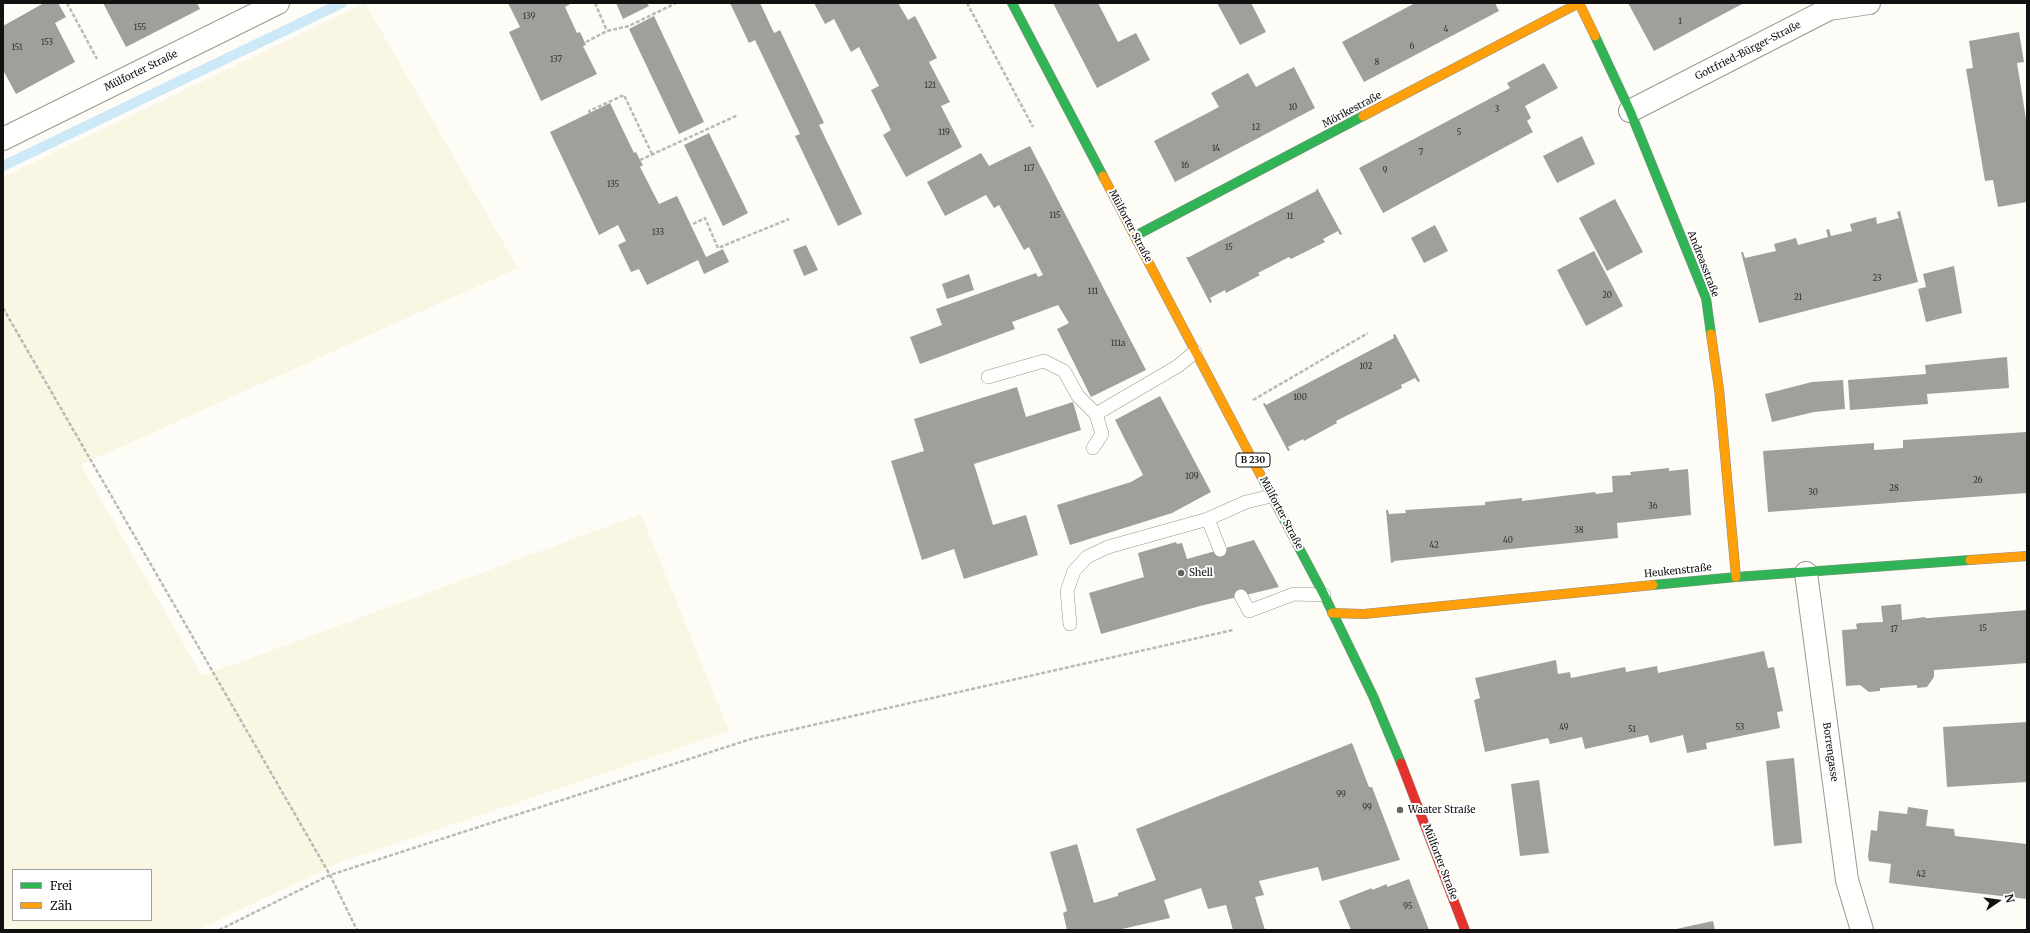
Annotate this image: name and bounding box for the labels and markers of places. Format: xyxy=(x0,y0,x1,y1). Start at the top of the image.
place label: Shell xyxy=(1189,567,1213,579)
marker: Shell xyxy=(1176,568,1186,578)
place label: Waater Straße xyxy=(1408,804,1476,816)
marker: Waater Straße xyxy=(1395,805,1405,815)

